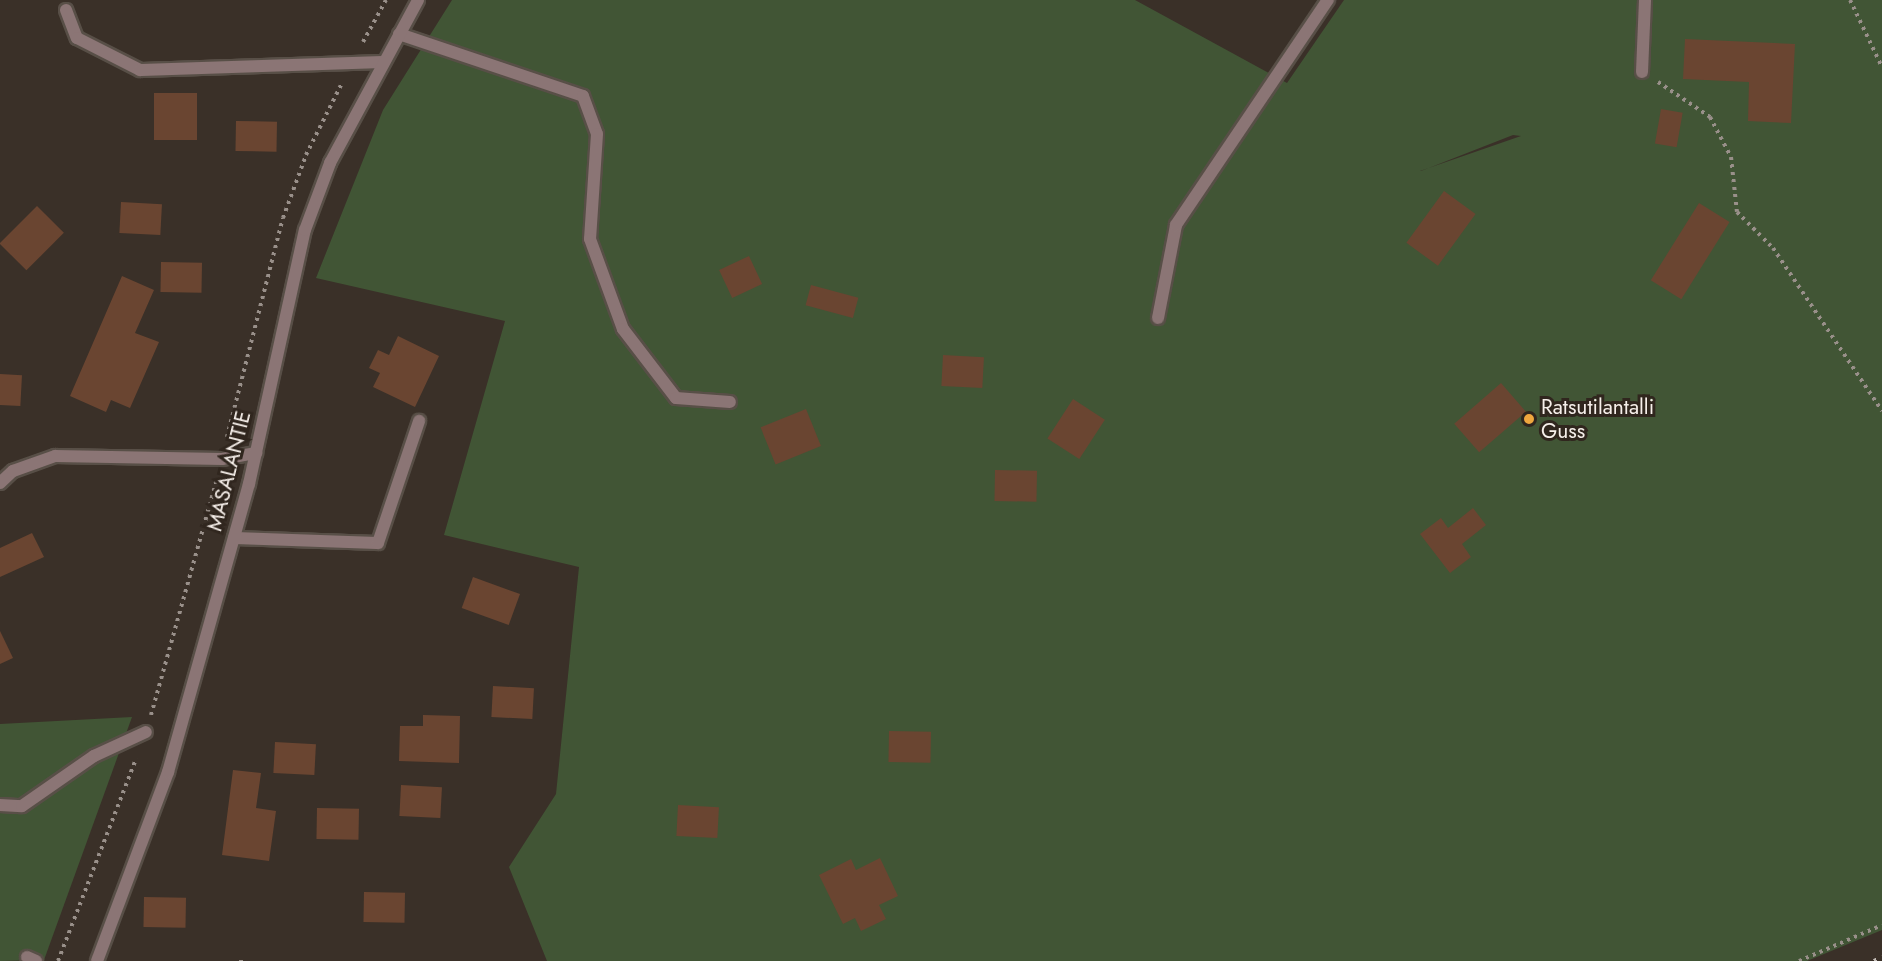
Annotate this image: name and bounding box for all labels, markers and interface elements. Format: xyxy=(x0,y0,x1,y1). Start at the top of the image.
place label: Ratsutilantalli Guss xyxy=(1541,394,1654,444)
street label: MASALANTIE xyxy=(202,408,256,534)
marker: Ratsutilantalli Guss xyxy=(1522,412,1536,426)

